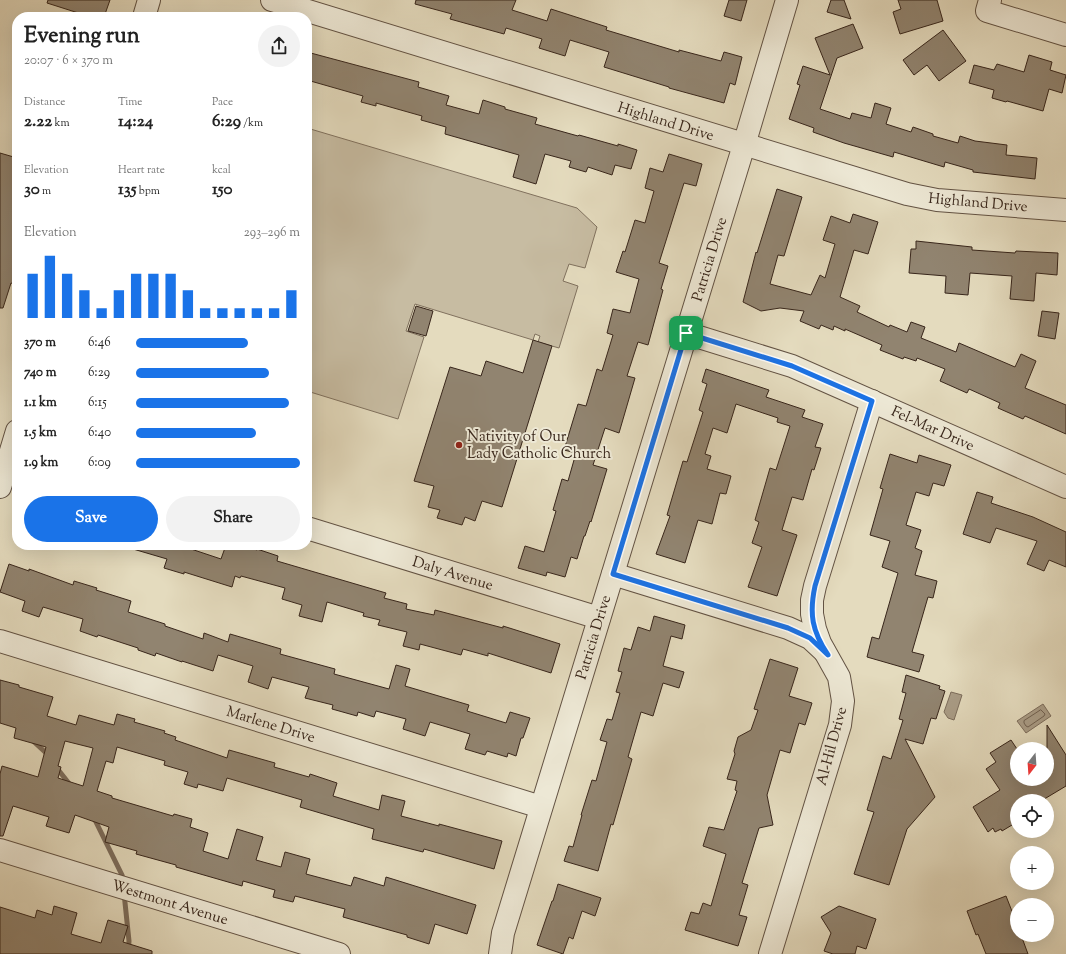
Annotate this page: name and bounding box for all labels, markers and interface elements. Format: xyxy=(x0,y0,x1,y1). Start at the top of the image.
text: Evening run xyxy=(24,21,140,53)
button: share xyxy=(258,25,300,67)
text: 20:07 · 6 × 370 m xyxy=(24,52,113,70)
text: Distance xyxy=(24,94,65,110)
text: Time xyxy=(118,94,142,110)
text: Pace xyxy=(212,94,233,110)
street label: Highland Drive xyxy=(615,98,716,147)
text: 2.22 xyxy=(24,110,52,134)
text: 14:24 xyxy=(118,110,153,134)
text: 6:29 xyxy=(212,110,241,134)
text: km xyxy=(52,115,70,131)
text: /km xyxy=(241,115,263,131)
text: Elevation xyxy=(24,162,69,178)
text: Heart rate xyxy=(118,162,165,178)
text: kcal xyxy=(212,162,231,178)
text: 30 xyxy=(24,178,40,202)
text: 135 xyxy=(118,178,136,202)
text: 150 xyxy=(212,178,233,202)
text: m xyxy=(40,183,51,199)
text: bpm xyxy=(136,183,160,199)
street label: Highland Drive xyxy=(927,189,1028,218)
street label: Patricia Drive xyxy=(688,215,733,304)
text: Elevation xyxy=(24,224,77,242)
text: 293–296 m xyxy=(244,224,300,242)
pin xyxy=(669,316,703,350)
icon: arrive xyxy=(675,322,697,344)
text: 370 m xyxy=(24,334,56,352)
text: 6:46 xyxy=(88,334,111,352)
text: 740 m xyxy=(24,364,56,382)
text: 6:29 xyxy=(88,364,110,382)
text: 1.1 km xyxy=(24,394,57,412)
text: 6:15 xyxy=(88,394,107,412)
street label: Fel-Mar Drive xyxy=(887,402,977,457)
text: 1.5 km xyxy=(24,424,57,442)
text: 6:40 xyxy=(88,424,111,442)
place label: Nativity of Our Lady Catholic Church xyxy=(467,427,611,465)
marker: Nativity of Our Lady Catholic Church xyxy=(454,440,464,450)
text: 1.9 km xyxy=(24,454,58,472)
text: 6:09 xyxy=(88,454,111,472)
button: Save xyxy=(24,496,158,542)
button: Share xyxy=(166,496,300,542)
street label: Daly Avenue xyxy=(410,552,496,597)
street label: Patricia Drive xyxy=(572,593,617,682)
street label: Marlene Drive xyxy=(223,702,318,749)
street label: Al-Hil Drive xyxy=(812,705,853,788)
north arrow xyxy=(1010,742,1054,786)
map controls xyxy=(1010,742,1054,942)
button: locate xyxy=(1010,794,1054,838)
button: + xyxy=(1010,846,1054,890)
street label: Westmont Avenue xyxy=(109,876,230,931)
button: − xyxy=(1010,898,1054,942)

